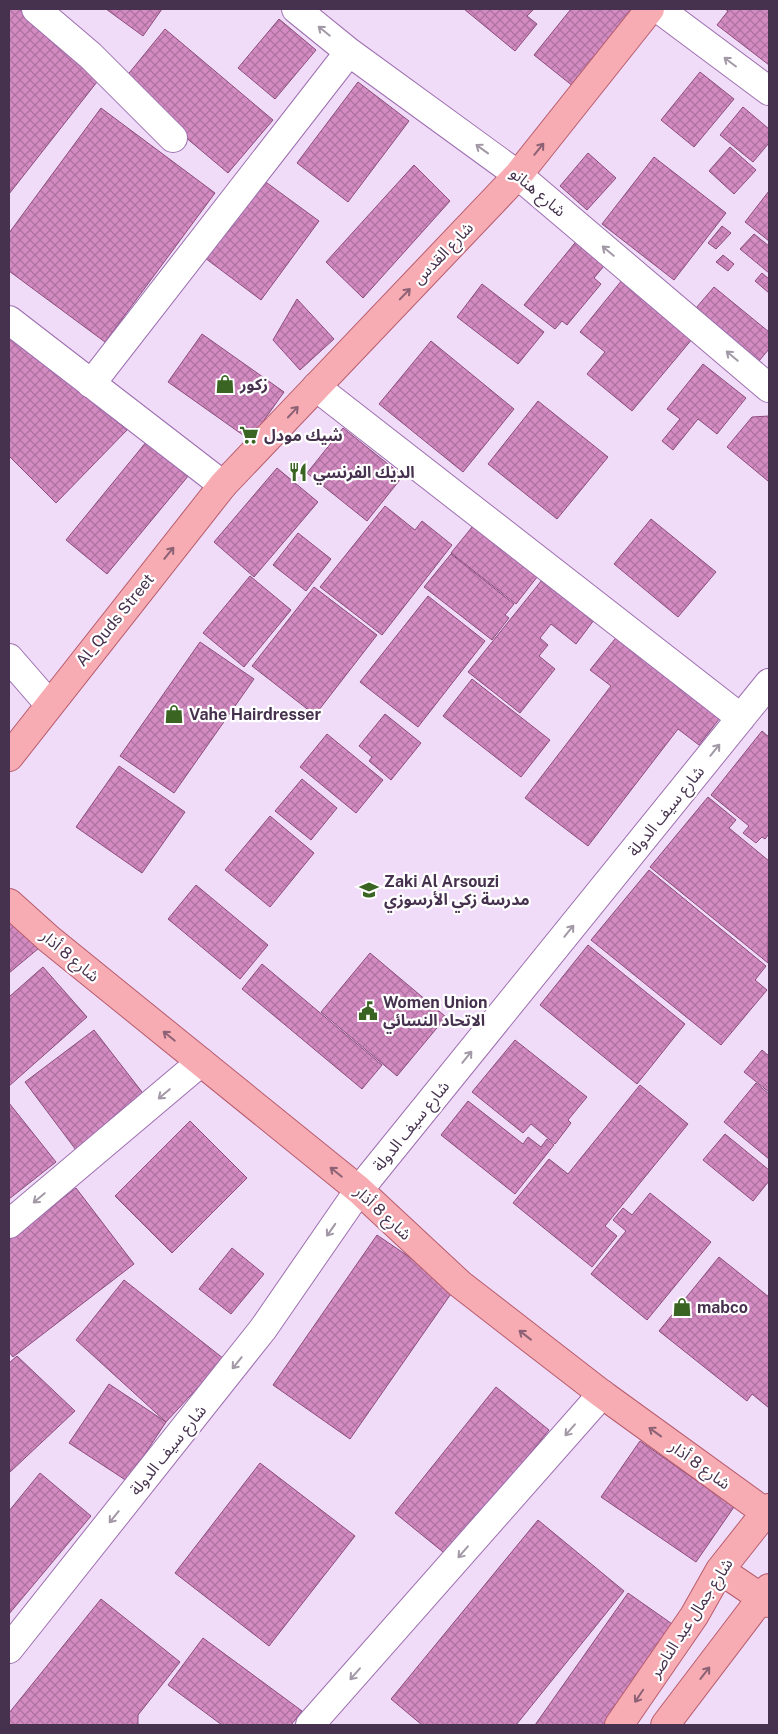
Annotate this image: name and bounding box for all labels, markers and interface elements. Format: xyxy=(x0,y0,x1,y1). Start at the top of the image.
one-way arrow xyxy=(317,26,330,37)
one-way arrow xyxy=(723,57,737,67)
one-way arrow xyxy=(533,143,544,156)
one-way arrow xyxy=(475,144,489,154)
street label: شارع هنانو xyxy=(505,163,569,223)
street label: شارع القدس xyxy=(409,218,479,290)
one-way arrow xyxy=(602,246,615,257)
one-way arrow xyxy=(399,287,411,300)
one-way arrow xyxy=(726,351,739,362)
shop icon: زكور xyxy=(214,373,236,395)
place label: زكور xyxy=(239,375,268,394)
one-way arrow xyxy=(287,405,299,418)
supermarket icon: شيك مودل xyxy=(238,424,260,446)
place label: شيك مودل xyxy=(264,426,343,445)
restaurant icon: الديك الفرنسي xyxy=(287,461,309,483)
place label: الديك الفرنسي xyxy=(313,463,415,485)
one-way arrow xyxy=(163,547,174,560)
street label: Al_Quds Street xyxy=(72,570,158,670)
shop icon: Vahe Hairdresser xyxy=(163,703,185,725)
place label: Vahe Hairdresser xyxy=(189,705,322,724)
one-way arrow xyxy=(710,744,721,757)
street label: شارع سيف الدولة xyxy=(624,762,711,862)
place label: Zaki Al Arsouzi مدرسة زكي الأرسوزي xyxy=(384,872,530,912)
school or university icon: Zaki Al Arsouzi مدرسة زكي الأرسوزي xyxy=(358,879,380,901)
street label: شارع 8 أذار xyxy=(34,925,103,988)
one-way arrow xyxy=(563,925,574,938)
place label: Women Union الاتحاد النسائي xyxy=(383,993,488,1033)
public building icon: Women Union الاتحاد النسائي xyxy=(357,1000,379,1022)
one-way arrow xyxy=(163,1031,176,1042)
one-way arrow xyxy=(461,1051,472,1064)
street label: شارع سيف الدولة xyxy=(369,1077,456,1177)
one-way arrow xyxy=(158,1088,171,1099)
one-way arrow xyxy=(330,1166,343,1177)
street label: شارع 8 أذار xyxy=(348,1181,415,1246)
one-way arrow xyxy=(33,1193,46,1204)
one-way arrow xyxy=(326,1223,336,1237)
shop icon: mabco xyxy=(671,1296,693,1318)
place label: mabco xyxy=(697,1298,748,1317)
one-way arrow xyxy=(519,1329,532,1340)
one-way arrow xyxy=(231,1356,242,1369)
street label: شارع سيف الدولة xyxy=(126,1401,213,1501)
one-way arrow xyxy=(564,1424,576,1437)
one-way arrow xyxy=(648,1427,662,1437)
street label: شارع 8 أذار xyxy=(663,1436,734,1496)
one-way arrow xyxy=(108,1510,119,1523)
one-way arrow xyxy=(457,1546,468,1559)
street label: شارع جمال عبد الناصر xyxy=(645,1555,739,1684)
one-way arrow xyxy=(700,1666,710,1680)
one-way arrow xyxy=(349,1668,361,1681)
one-way arrow xyxy=(634,1689,644,1703)

